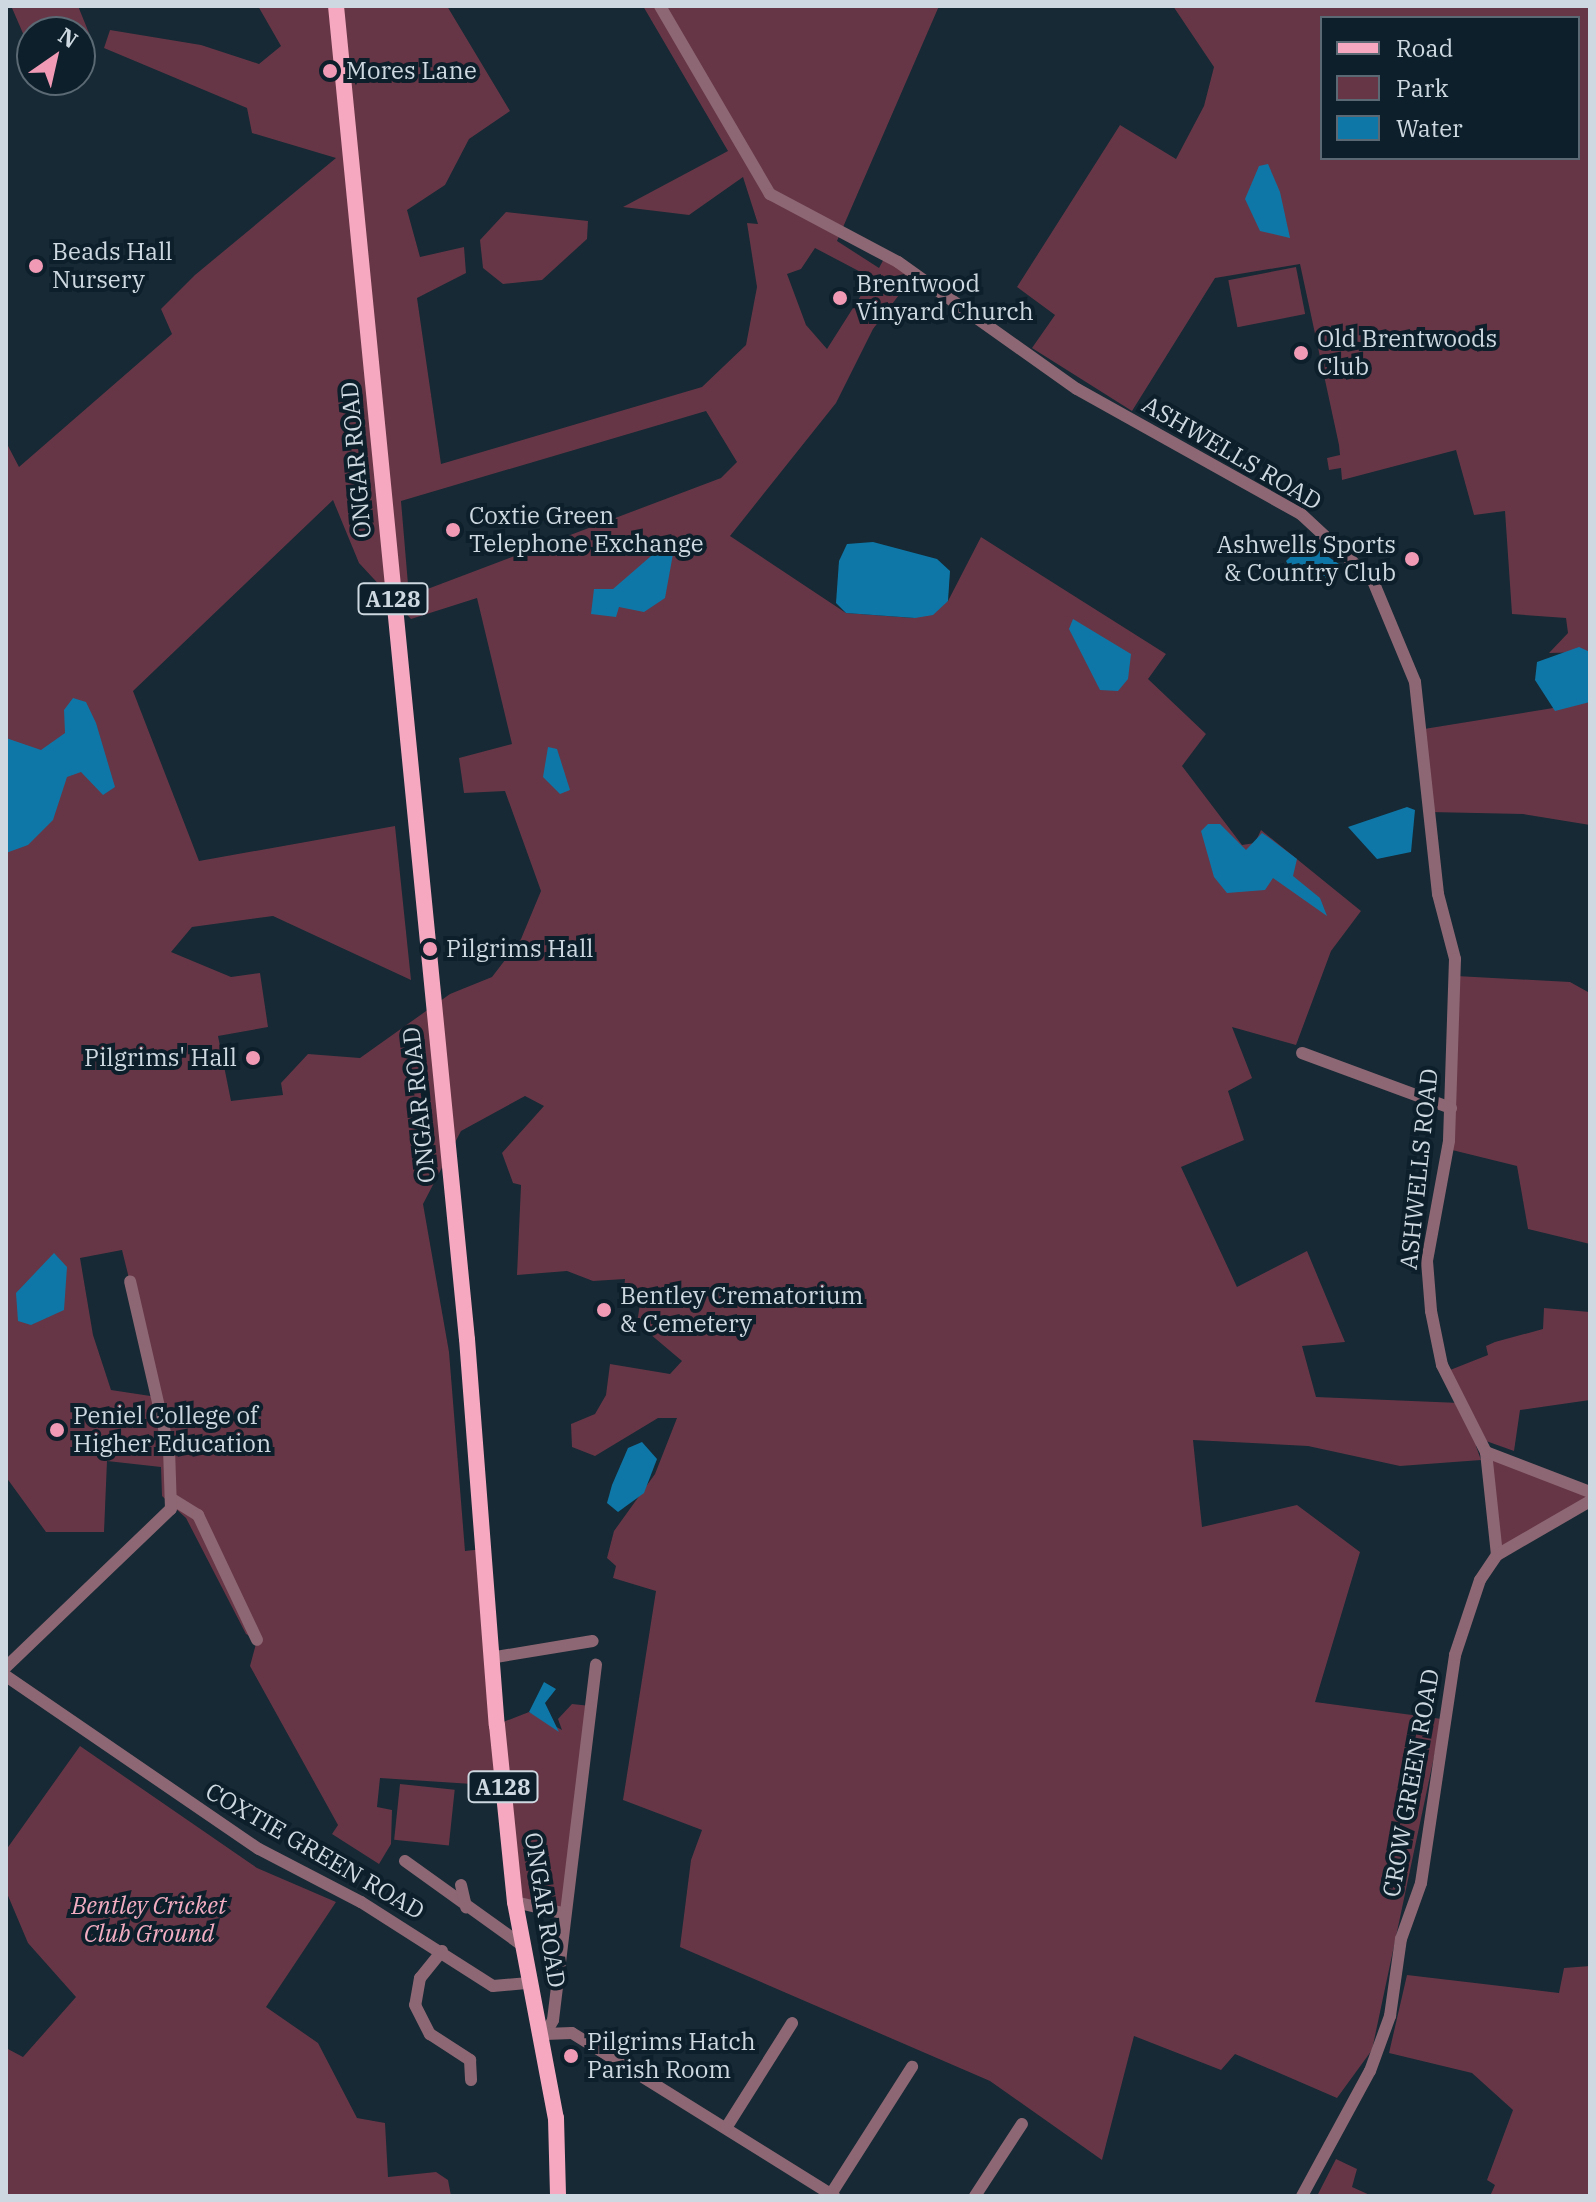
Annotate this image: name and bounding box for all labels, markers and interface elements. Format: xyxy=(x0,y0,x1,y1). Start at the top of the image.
north arrow xyxy=(16,16,96,96)
legend xyxy=(1320,16,1580,160)
text: N xyxy=(53,20,84,54)
text: Road xyxy=(1396,32,1453,64)
place label: Mores Lane xyxy=(346,57,477,85)
marker: Mores Lane xyxy=(321,62,339,80)
text: Park xyxy=(1396,72,1448,104)
text: Water xyxy=(1396,112,1463,144)
place label: Beads Hall Nursery xyxy=(52,238,173,294)
marker: Beads Hall Nursery xyxy=(27,257,45,275)
place label: Brentwood Vinyard Church xyxy=(856,270,1034,326)
marker: Brentwood Vinyard Church xyxy=(831,289,849,307)
place label: Old Brentwoods Club xyxy=(1317,325,1497,381)
marker: Old Brentwoods Club xyxy=(1292,344,1310,362)
street label: ONGAR ROAD xyxy=(335,381,377,539)
street label: ASHWELLS ROAD xyxy=(1137,390,1327,516)
place label: Coxtie Green Telephone Exchange xyxy=(469,502,704,558)
marker: Coxtie Green Telephone Exchange xyxy=(444,521,462,539)
place label: Ashwells Sports & Country Club xyxy=(1217,531,1396,587)
marker: Ashwells Sports & Country Club xyxy=(1403,550,1421,568)
road number: A128 xyxy=(357,581,429,617)
place label: Pilgrims Hall xyxy=(446,935,594,963)
marker: Pilgrims Hall xyxy=(421,940,439,958)
street label: ONGAR ROAD xyxy=(396,1025,442,1185)
place label: Pilgrims' Hall xyxy=(84,1044,237,1072)
marker: Pilgrims' Hall xyxy=(244,1049,262,1067)
street label: ASHWELLS ROAD xyxy=(1394,1067,1444,1271)
place label: Bentley Crematorium & Cemetery xyxy=(620,1282,863,1338)
marker: Bentley Crematorium & Cemetery xyxy=(595,1301,613,1319)
place label: Peniel College of Higher Education xyxy=(73,1402,271,1458)
marker: Peniel College of Higher Education xyxy=(48,1421,66,1439)
street label: CROW GREEN ROAD xyxy=(1377,1667,1445,1899)
road number: A128 xyxy=(467,1769,539,1805)
street label: COXTIE GREEN ROAD xyxy=(200,1777,430,1925)
street label: ONGAR ROAD xyxy=(519,1830,571,1990)
park label: Bentley Cricket Club Ground xyxy=(72,1892,226,1948)
place label: Pilgrims Hatch Parish Room xyxy=(587,2028,756,2084)
marker: Pilgrims Hatch Parish Room xyxy=(562,2047,580,2065)

